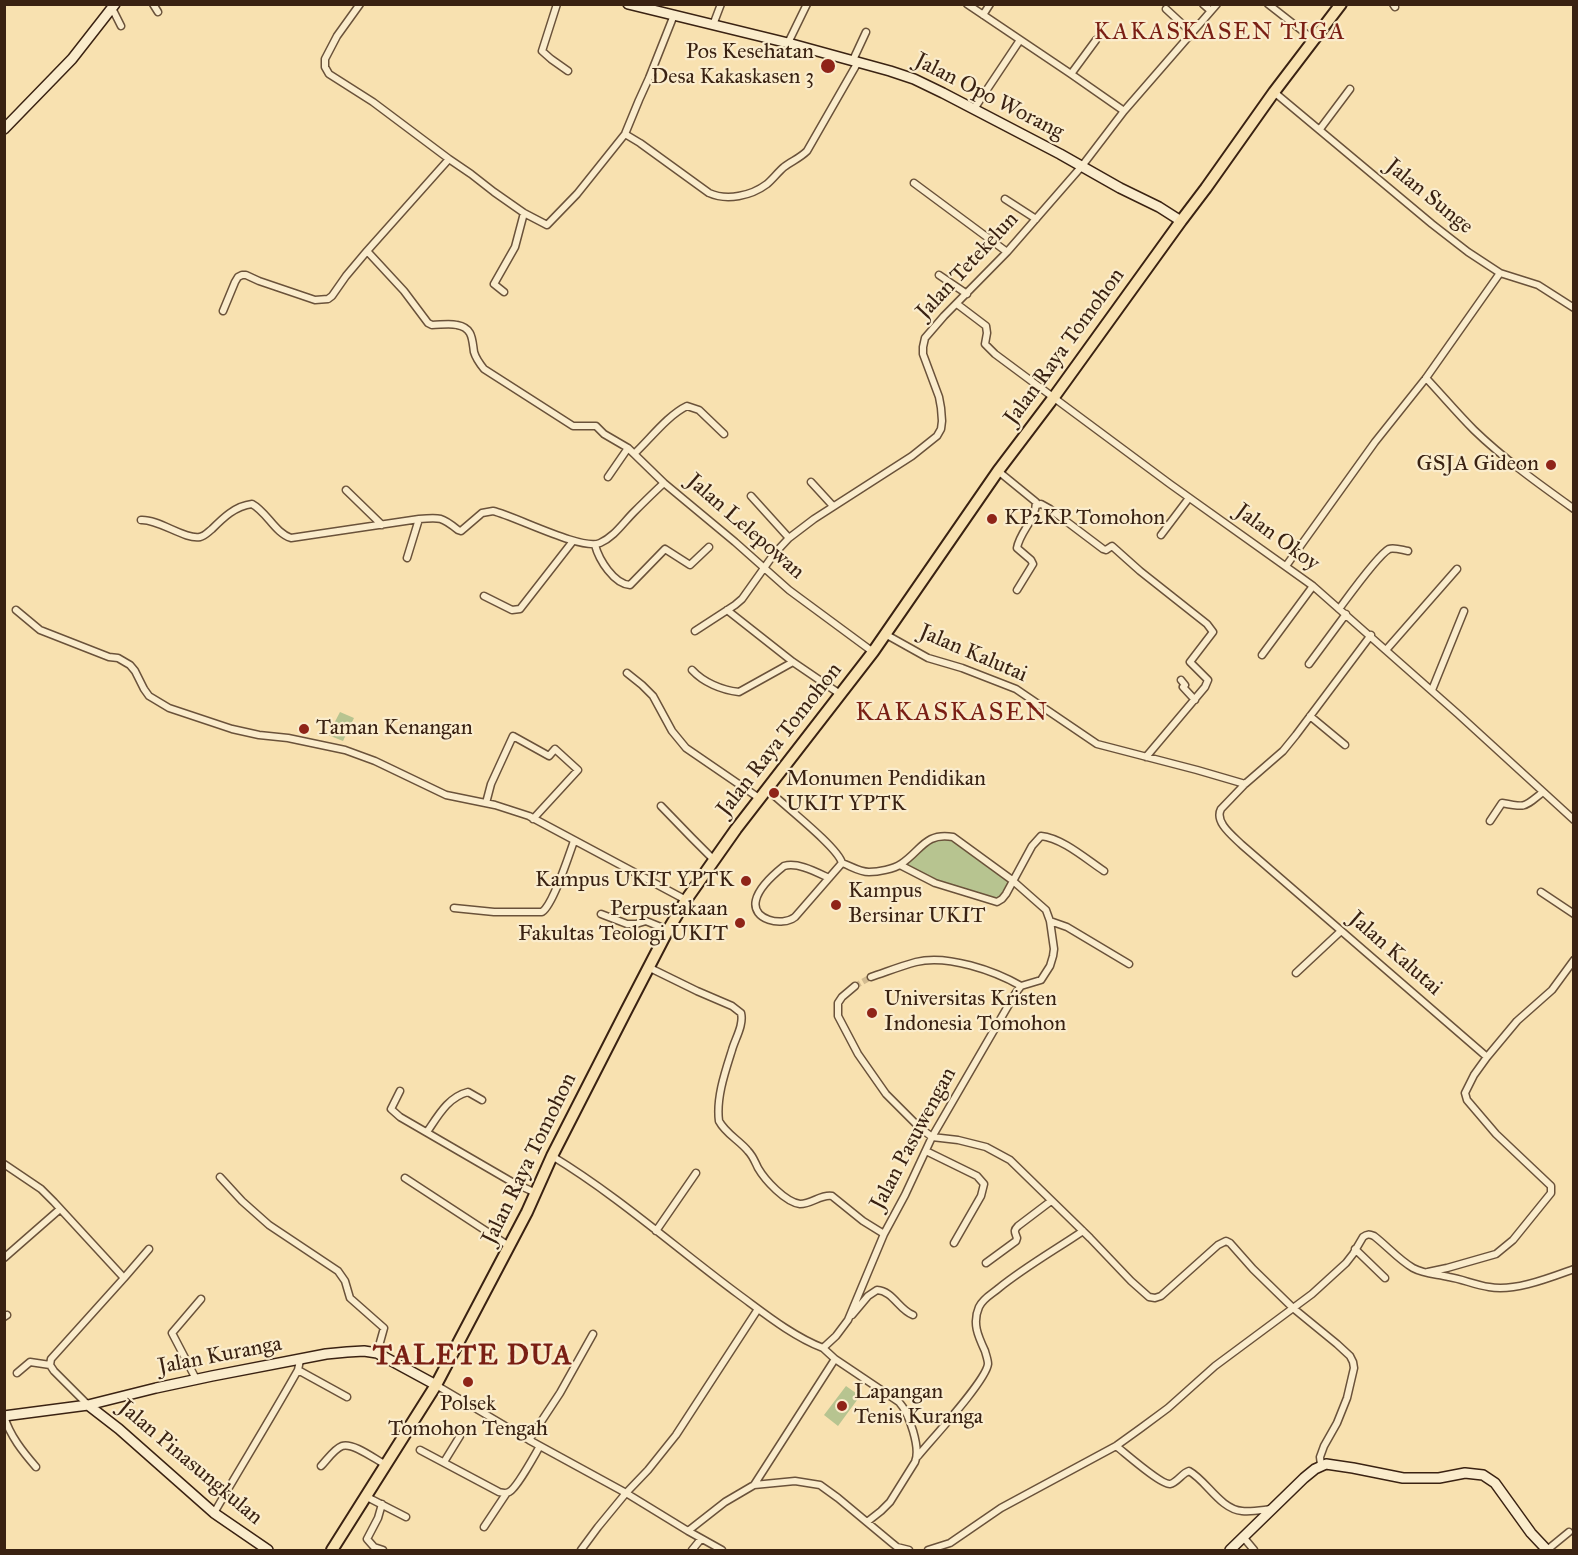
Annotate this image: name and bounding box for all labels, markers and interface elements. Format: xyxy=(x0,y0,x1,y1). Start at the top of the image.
district label: KAKASKASEN TIGA xyxy=(1094,19,1346,47)
place label: Pos Kesehatan Desa Kakaskasen 3 xyxy=(651,40,814,92)
street label: Jalan Opo Worang xyxy=(910,48,1068,146)
marker: Pos Kesehatan Desa Kakaskasen 3 xyxy=(819,57,837,75)
street label: Jalan Sunge xyxy=(1380,154,1478,240)
street label: Jalan Tetekelun xyxy=(911,207,1025,325)
street label: Jalan Raya Tomohon xyxy=(999,263,1131,431)
place label: GSJA Gideon xyxy=(1417,452,1539,478)
marker: GSJA Gideon xyxy=(1544,458,1558,472)
street label: Jalan Lelepowan xyxy=(681,469,809,585)
street label: Jalan Okoy xyxy=(1230,499,1324,577)
place label: KP2KP Tomohon xyxy=(1004,506,1165,532)
marker: KP2KP Tomohon xyxy=(985,512,999,526)
street label: Jalan Kalutai xyxy=(915,619,1031,689)
street label: Jalan Raya Tomohon xyxy=(712,658,848,822)
district label: KAKASKASEN xyxy=(855,698,1049,730)
place label: Taman Kenangan xyxy=(316,716,473,742)
marker: Taman Kenangan xyxy=(297,722,311,736)
place label: Monumen Pendidikan UKIT YPTK xyxy=(786,767,986,818)
marker: Monumen Pendidikan UKIT YPTK xyxy=(767,786,781,800)
place label: Kampus UKIT YPTK xyxy=(535,868,734,894)
marker: Kampus UKIT YPTK xyxy=(739,874,753,888)
place label: Kampus Bersinar UKIT xyxy=(848,879,986,930)
place label: Perpustakaan Fakultas Teologi UKIT xyxy=(518,897,728,948)
marker: Kampus Bersinar UKIT xyxy=(829,898,843,912)
street label: Jalan Kalutai xyxy=(1343,906,1447,1002)
marker: Perpustakaan Fakultas Teologi UKIT xyxy=(733,916,747,930)
place label: Universitas Kristen Indonesia Tomohon xyxy=(884,987,1066,1038)
marker: Universitas Kristen Indonesia Tomohon xyxy=(865,1006,879,1020)
street label: Jalan Pasuwengan xyxy=(865,1063,963,1215)
street label: Jalan Raya Tomohon xyxy=(477,1069,583,1249)
street label: Jalan Kuranga xyxy=(156,1331,284,1381)
district label: TALETE DUA xyxy=(373,1340,573,1374)
marker: Polsek Tomohon Tengah xyxy=(461,1375,475,1389)
place label: Lapangan Tenis Kuranga xyxy=(854,1380,983,1432)
place label: Polsek Tomohon Tengah xyxy=(388,1392,548,1444)
street label: Jalan Pinasungkulan xyxy=(112,1395,268,1531)
marker: Lapangan Tenis Kuranga xyxy=(835,1399,849,1413)

